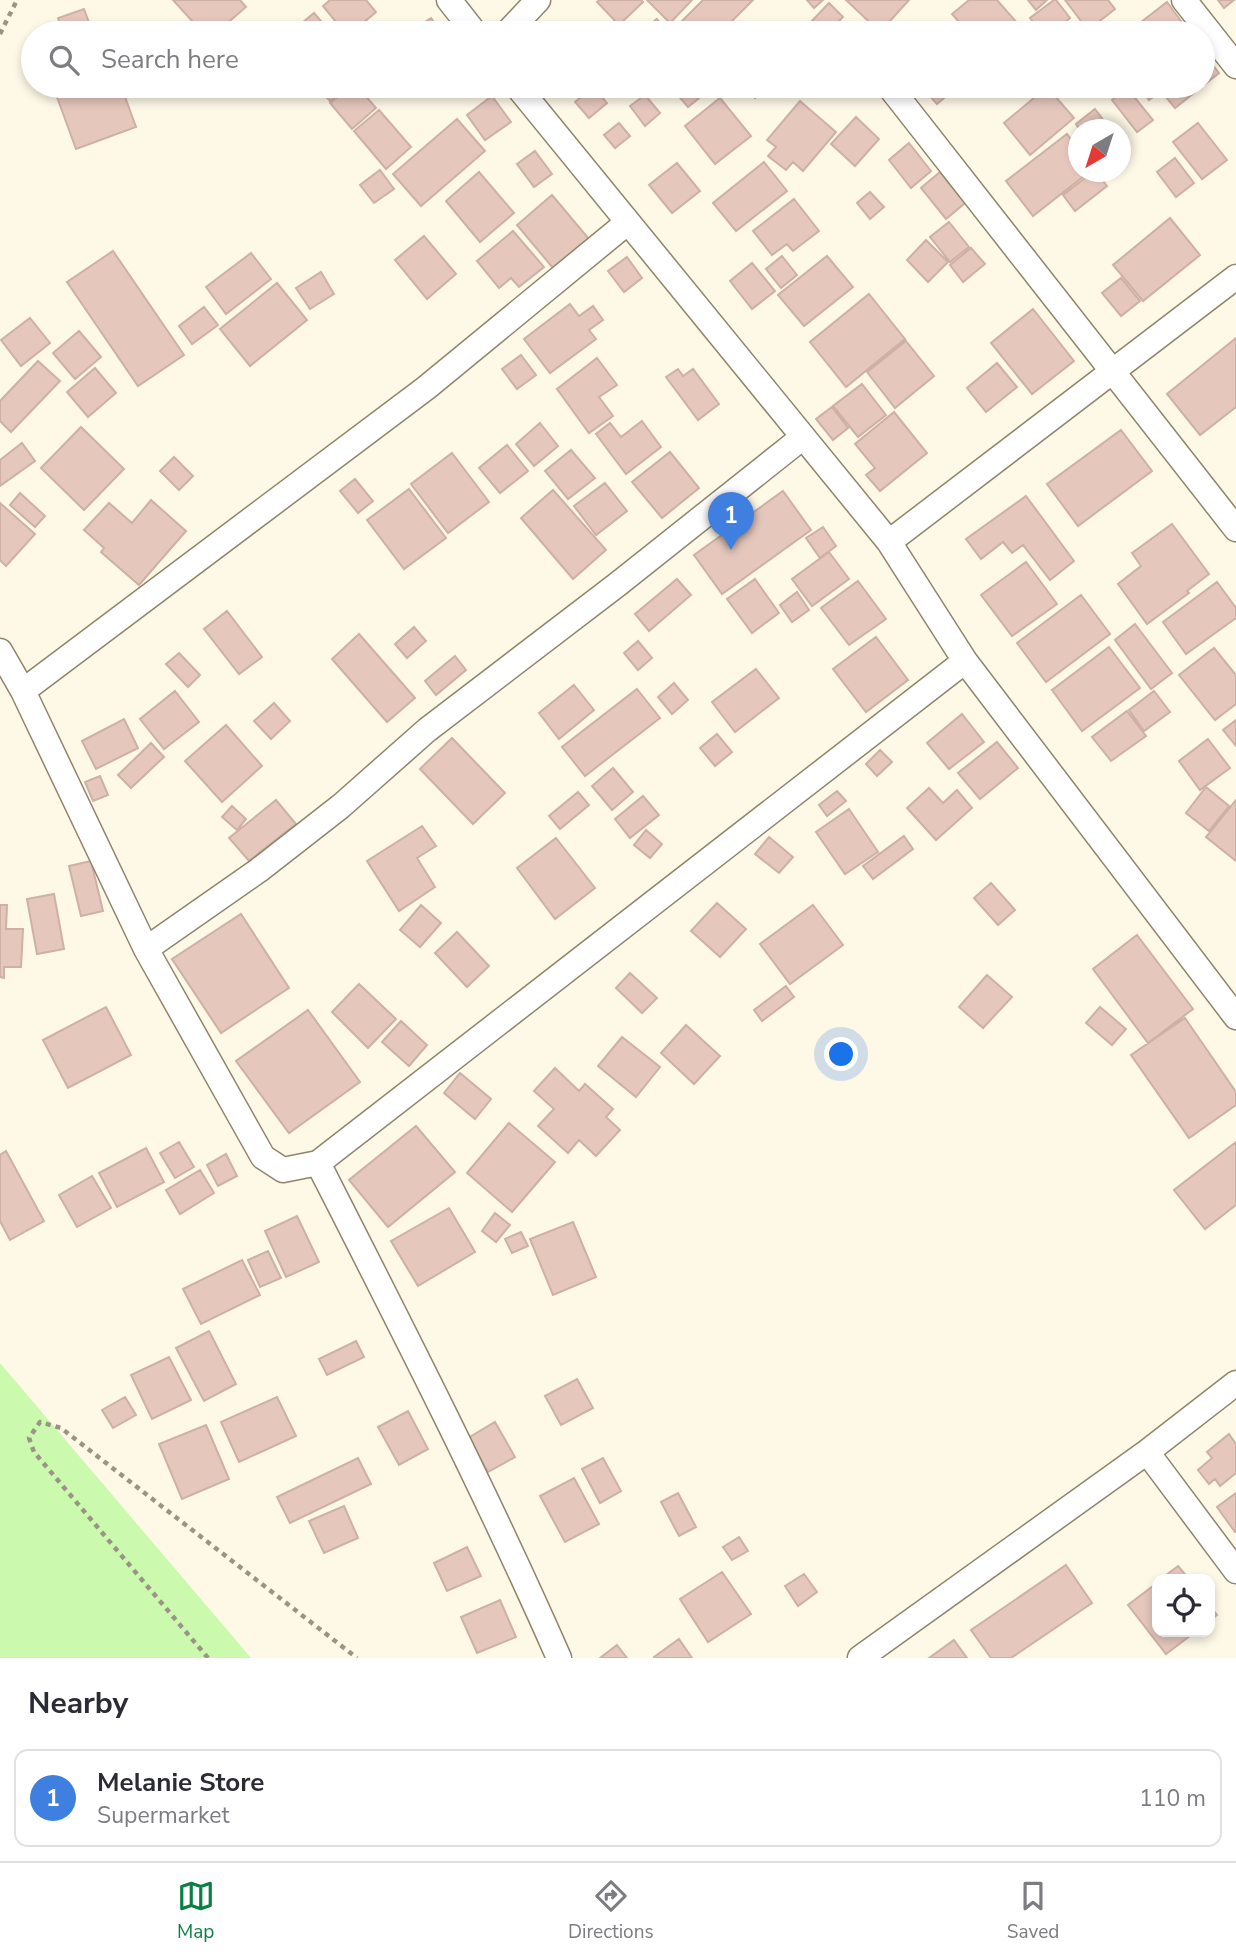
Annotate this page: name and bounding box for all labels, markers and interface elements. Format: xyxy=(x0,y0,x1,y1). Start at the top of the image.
search box xyxy=(21,21,1215,98)
icon: search xyxy=(45,41,83,79)
text: Search here xyxy=(101,42,239,77)
north arrow xyxy=(1068,119,1131,182)
pin: 1 xyxy=(708,492,754,550)
your location xyxy=(824,1037,858,1071)
map controls xyxy=(1152,1574,1215,1637)
button: locate xyxy=(1152,1574,1215,1637)
text: Nearby xyxy=(28,1683,128,1724)
text: Melanie Store xyxy=(97,1765,264,1800)
text: 1 xyxy=(46,1783,60,1814)
text: 110 m xyxy=(1139,1783,1206,1814)
text: Supermarket xyxy=(97,1800,230,1831)
tab: Map xyxy=(177,1877,215,1945)
tab: Directions xyxy=(568,1877,654,1945)
tab: Saved xyxy=(1007,1877,1059,1945)

